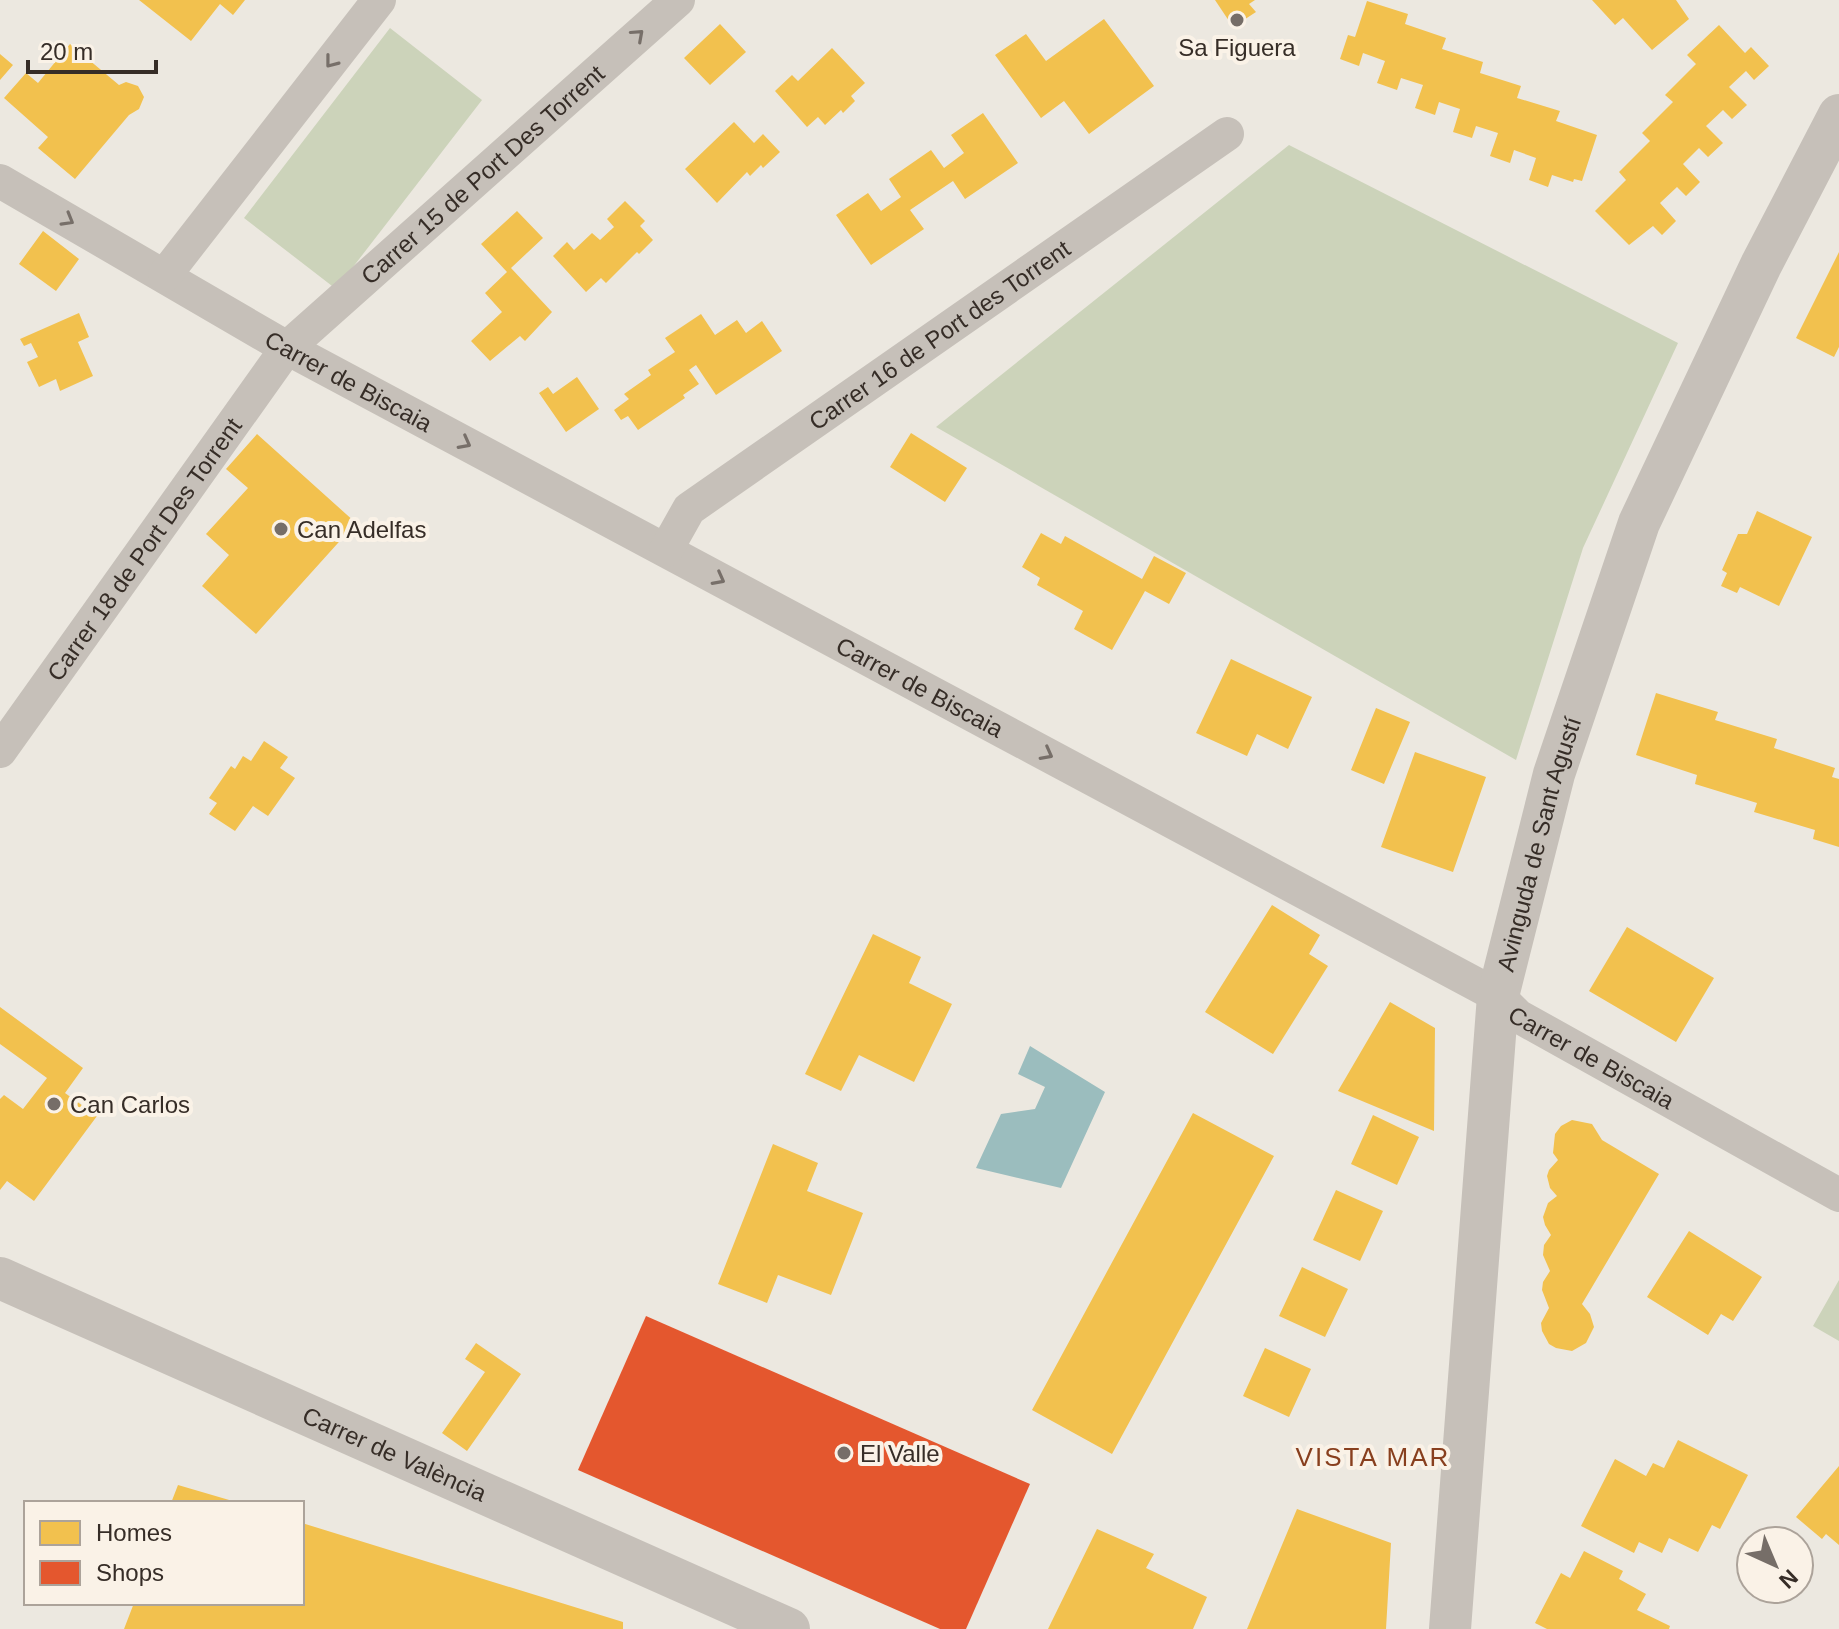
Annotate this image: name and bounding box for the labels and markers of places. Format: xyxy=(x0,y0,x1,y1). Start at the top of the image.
marker: Sa Figuera xyxy=(1228,11,1246,29)
place label: Sa Figuera xyxy=(1178,34,1296,61)
place label: Can Adelfas xyxy=(297,516,426,543)
marker: Can Adelfas xyxy=(272,520,290,538)
place label: Can Carlos xyxy=(70,1091,190,1118)
marker: Can Carlos xyxy=(45,1095,63,1113)
place label: El Valle xyxy=(860,1440,940,1467)
marker: El Valle xyxy=(835,1444,853,1462)

